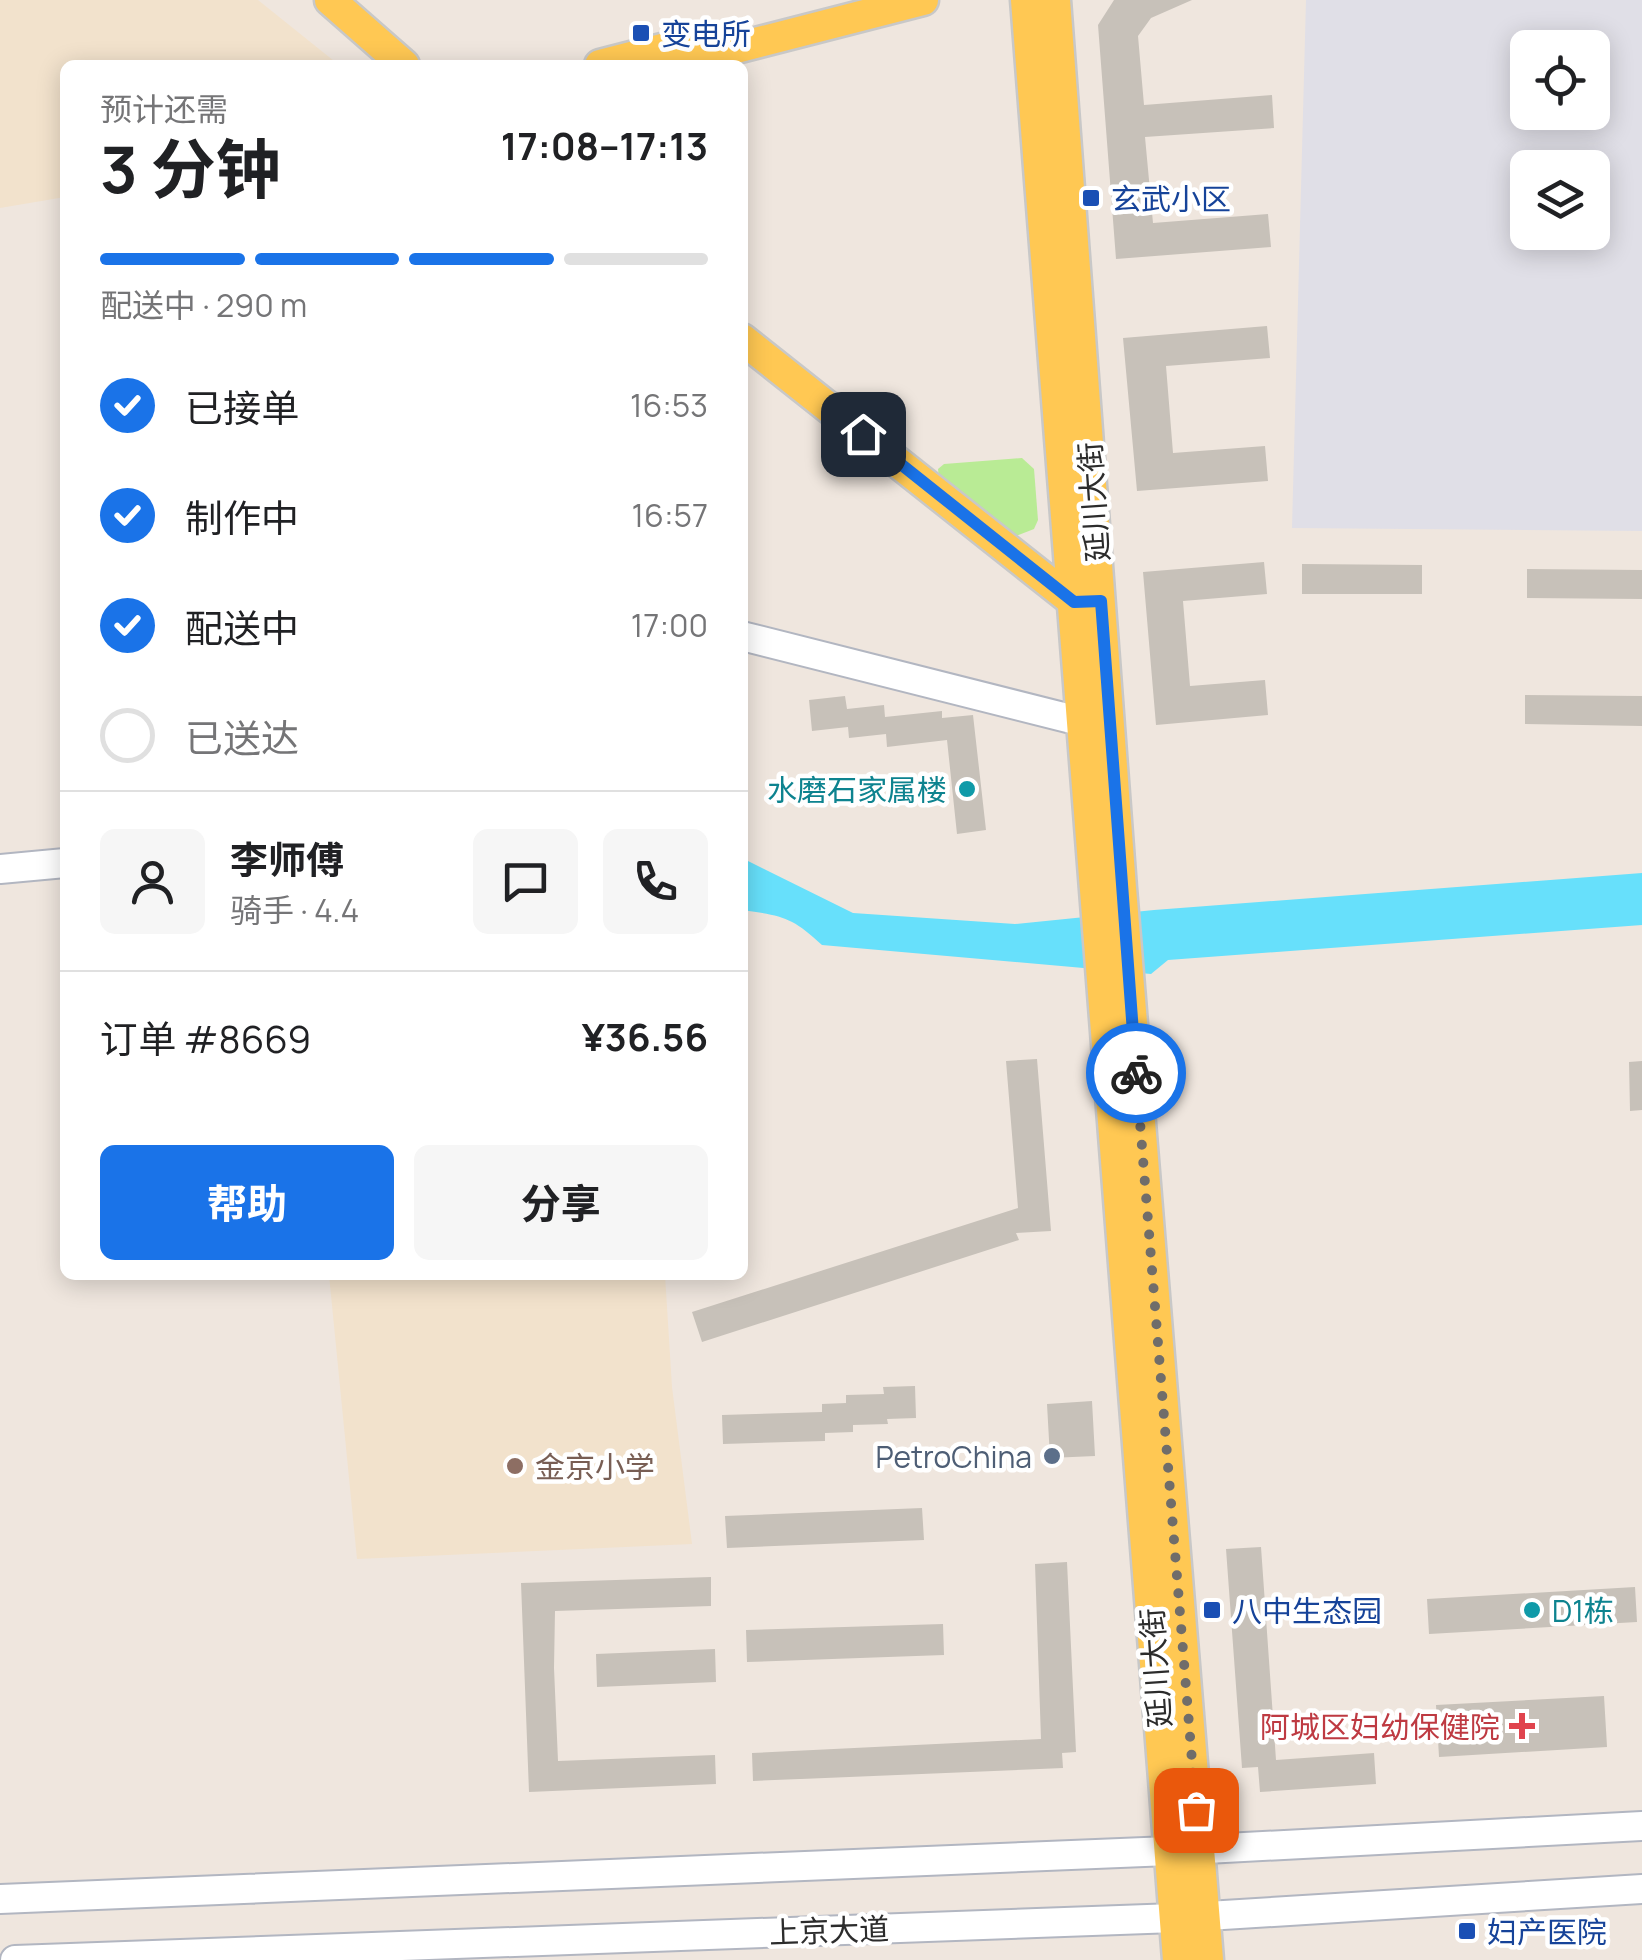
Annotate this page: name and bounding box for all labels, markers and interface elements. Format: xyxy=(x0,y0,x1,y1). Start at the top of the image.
place label: 变电所 xyxy=(661,13,751,54)
marker: 变电所 xyxy=(630,22,652,44)
map controls xyxy=(1510,30,1610,250)
button: locate xyxy=(1510,30,1610,130)
text: 预计还需 xyxy=(100,87,228,131)
text: 17:08–17:13 xyxy=(501,119,708,171)
text: 3 分钟 xyxy=(100,124,281,213)
button: layers xyxy=(1510,150,1610,250)
place label: 玄武小区 xyxy=(1111,178,1231,219)
marker: 玄武小区 xyxy=(1080,187,1102,209)
text: 配送中 · 290 m xyxy=(100,283,307,327)
icon: check xyxy=(100,378,155,433)
text: 已接单 xyxy=(185,381,299,433)
text: 16:53 xyxy=(630,383,708,427)
pin xyxy=(821,392,906,477)
icon: home xyxy=(836,407,891,462)
street label: 延川大街 xyxy=(1068,441,1118,563)
icon: check xyxy=(100,488,155,543)
text: 制作中 xyxy=(185,491,299,543)
text: 16:57 xyxy=(632,493,708,537)
icon: check xyxy=(100,598,155,653)
text: 配送中 xyxy=(185,601,299,653)
text: 17:00 xyxy=(631,603,708,647)
text: 已送达 xyxy=(185,711,299,763)
place label: 水磨石家属楼 xyxy=(767,769,947,810)
marker: 水磨石家属楼 xyxy=(956,778,978,800)
button: person xyxy=(100,829,205,934)
button: chat xyxy=(473,829,578,934)
button: phone xyxy=(603,829,708,934)
text: 李师傅 xyxy=(230,833,344,885)
text: 骑手 · 4.4 xyxy=(230,888,359,932)
text: ¥36.56 xyxy=(582,1010,708,1062)
text: 订单 #8669 xyxy=(100,1012,311,1064)
courier xyxy=(1086,1023,1186,1123)
icon: bike xyxy=(1109,1046,1164,1101)
button: 帮助 xyxy=(100,1145,394,1260)
button: 分享 xyxy=(414,1145,708,1260)
place label: PetroChina xyxy=(875,1436,1032,1477)
marker: PetroChina xyxy=(1041,1445,1063,1467)
place label: 金京小学 xyxy=(535,1446,655,1487)
marker: 金京小学 xyxy=(504,1455,526,1477)
place label: 八中生态园 xyxy=(1232,1590,1382,1631)
place label: D1栋 xyxy=(1552,1590,1614,1631)
marker: 八中生态园 xyxy=(1201,1599,1223,1621)
marker: D1栋 xyxy=(1521,1599,1543,1621)
street label: 延川大街 xyxy=(1130,1607,1180,1729)
place label: 阿城区妇幼保健院 xyxy=(1260,1706,1500,1747)
marker: 阿城区妇幼保健院 xyxy=(1509,1713,1535,1739)
pin xyxy=(1154,1768,1239,1853)
icon: bag xyxy=(1169,1783,1224,1838)
street label: 上京大道 xyxy=(768,1907,890,1953)
place label: 妇产医院 xyxy=(1487,1911,1607,1952)
marker: 妇产医院 xyxy=(1456,1920,1478,1942)

